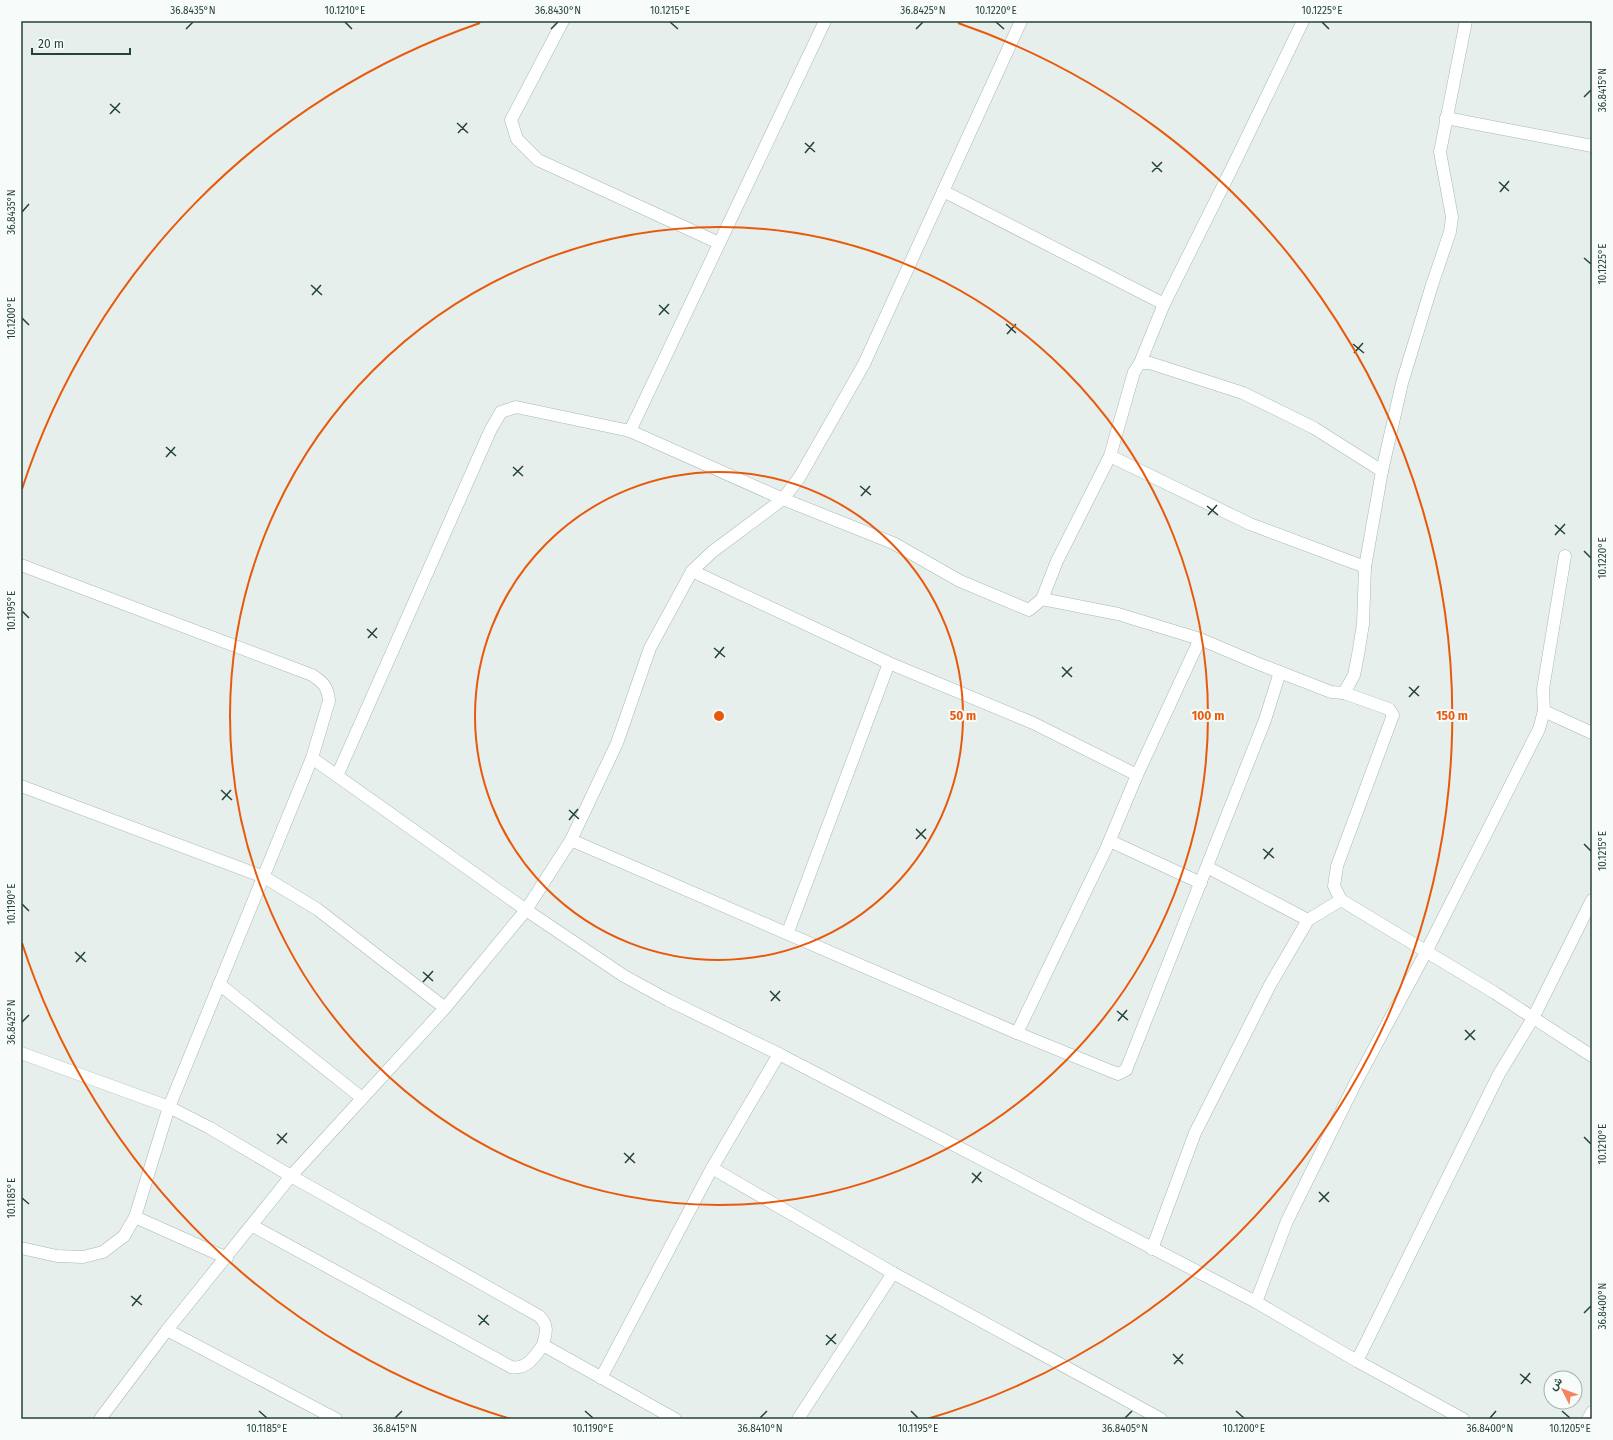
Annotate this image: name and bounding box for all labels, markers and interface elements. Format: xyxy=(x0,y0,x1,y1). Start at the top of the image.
text: 36.8435°N xyxy=(170,5,216,17)
text: 10.1210°E xyxy=(325,5,365,17)
text: 36.8430°N xyxy=(535,5,581,17)
text: 10.1215°E xyxy=(650,5,690,17)
text: 36.8425°N xyxy=(900,5,946,17)
text: 10.1220°E xyxy=(975,5,1017,17)
text: 10.1225°E xyxy=(1301,5,1343,17)
scale bar xyxy=(32,30,130,56)
text: 20 m xyxy=(38,37,64,51)
text: 36.8415°N xyxy=(1597,68,1609,112)
text: 36.8435°N xyxy=(6,189,18,235)
text: 10.1225°E xyxy=(1597,243,1609,285)
text: 10.1200°E xyxy=(6,297,18,339)
text: 10.1220°E xyxy=(1597,537,1609,579)
text: 10.1195°E xyxy=(6,591,18,631)
centre of rings xyxy=(712,709,726,723)
text: 50 m xyxy=(950,709,976,723)
text: 100 m xyxy=(1192,709,1224,723)
text: 150 m xyxy=(1436,709,1468,723)
text: 10.1215°E xyxy=(1597,831,1609,871)
text: 10.1190°E xyxy=(6,883,18,925)
text: 36.8425°N xyxy=(6,999,18,1045)
text: 10.1210°E xyxy=(1597,1124,1609,1164)
text: 10.1185°E xyxy=(6,1178,18,1218)
text: 36.8400°N xyxy=(1597,1283,1609,1329)
north arrow xyxy=(1543,1370,1583,1410)
text: ش xyxy=(1547,1374,1565,1393)
text: 10.1185°E xyxy=(247,1423,287,1435)
text: 36.8415°N xyxy=(373,1423,417,1435)
text: 10.1190°E xyxy=(572,1423,614,1435)
text: 36.8410°N xyxy=(738,1423,782,1435)
text: 10.1195°E xyxy=(898,1423,938,1435)
text: 36.8405°N xyxy=(1102,1423,1148,1435)
text: 10.1200°E xyxy=(1223,1423,1265,1435)
text: 36.8400°N xyxy=(1467,1423,1513,1435)
text: 10.1205°E xyxy=(1549,1423,1591,1435)

